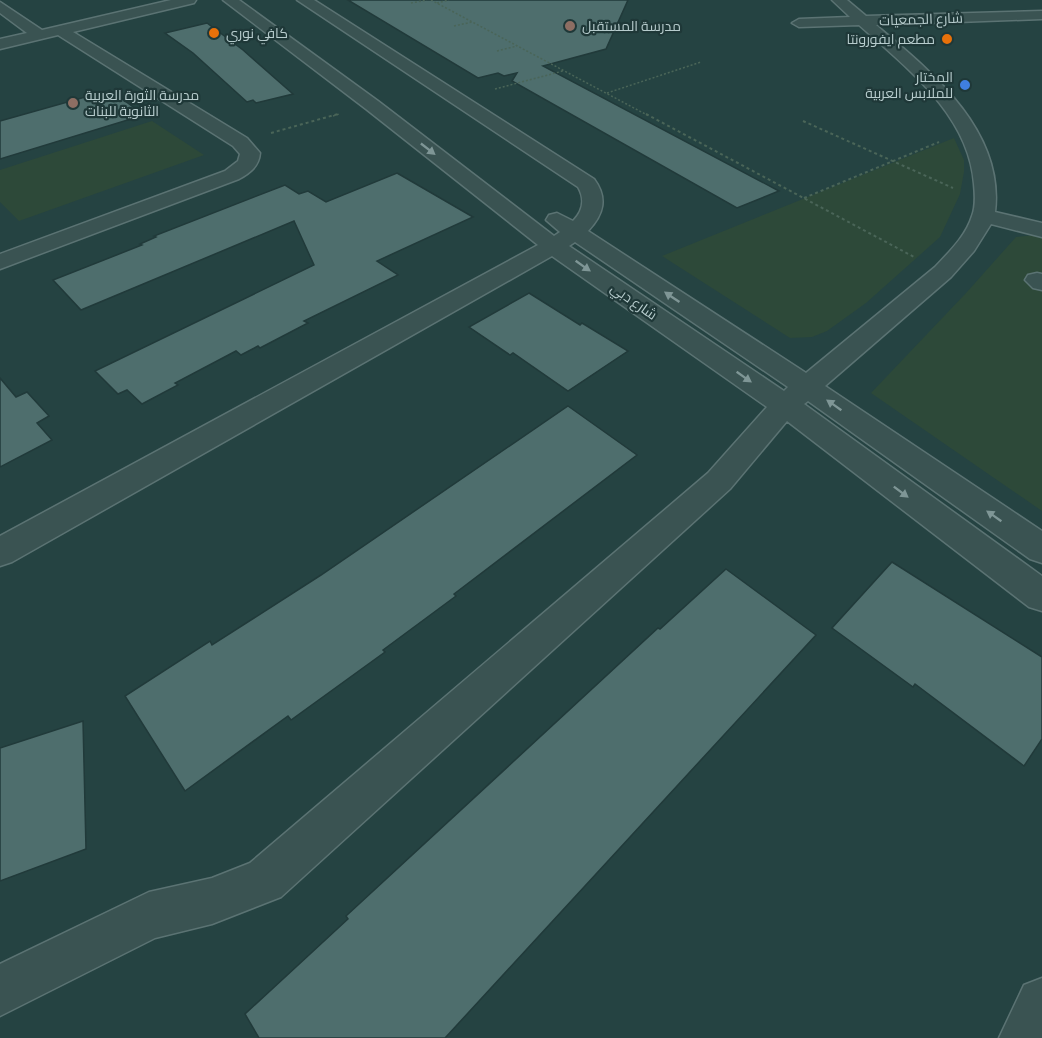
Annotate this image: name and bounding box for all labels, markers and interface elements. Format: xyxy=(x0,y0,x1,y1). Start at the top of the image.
street label: شارع الجمعيات xyxy=(879,9,963,29)
place label: مدرسة المستقبل xyxy=(582,17,681,35)
marker: مدرسة المستقبل xyxy=(563,19,577,33)
place label: كافي نوري xyxy=(226,24,288,45)
marker: كافي نوري xyxy=(207,26,221,40)
place label: مطعم ايفورونتا xyxy=(847,30,935,49)
marker: مطعم ايفورونتا xyxy=(940,32,954,46)
place label: المختار للملابس العربية xyxy=(865,68,953,102)
marker: المختار للملابس العربية xyxy=(958,78,972,92)
place label: مدرسة الثورة العربية الثانوية للبنات xyxy=(85,86,199,120)
marker: مدرسة الثورة العربية الثانوية للبنات xyxy=(66,96,80,110)
one-way arrow xyxy=(420,142,435,154)
one-way arrow xyxy=(575,260,591,272)
street label: شارع دبي xyxy=(605,278,661,326)
one-way arrow xyxy=(663,291,680,302)
one-way arrow xyxy=(735,371,751,383)
one-way arrow xyxy=(826,399,842,411)
one-way arrow xyxy=(893,486,909,498)
one-way arrow xyxy=(986,511,1002,522)

